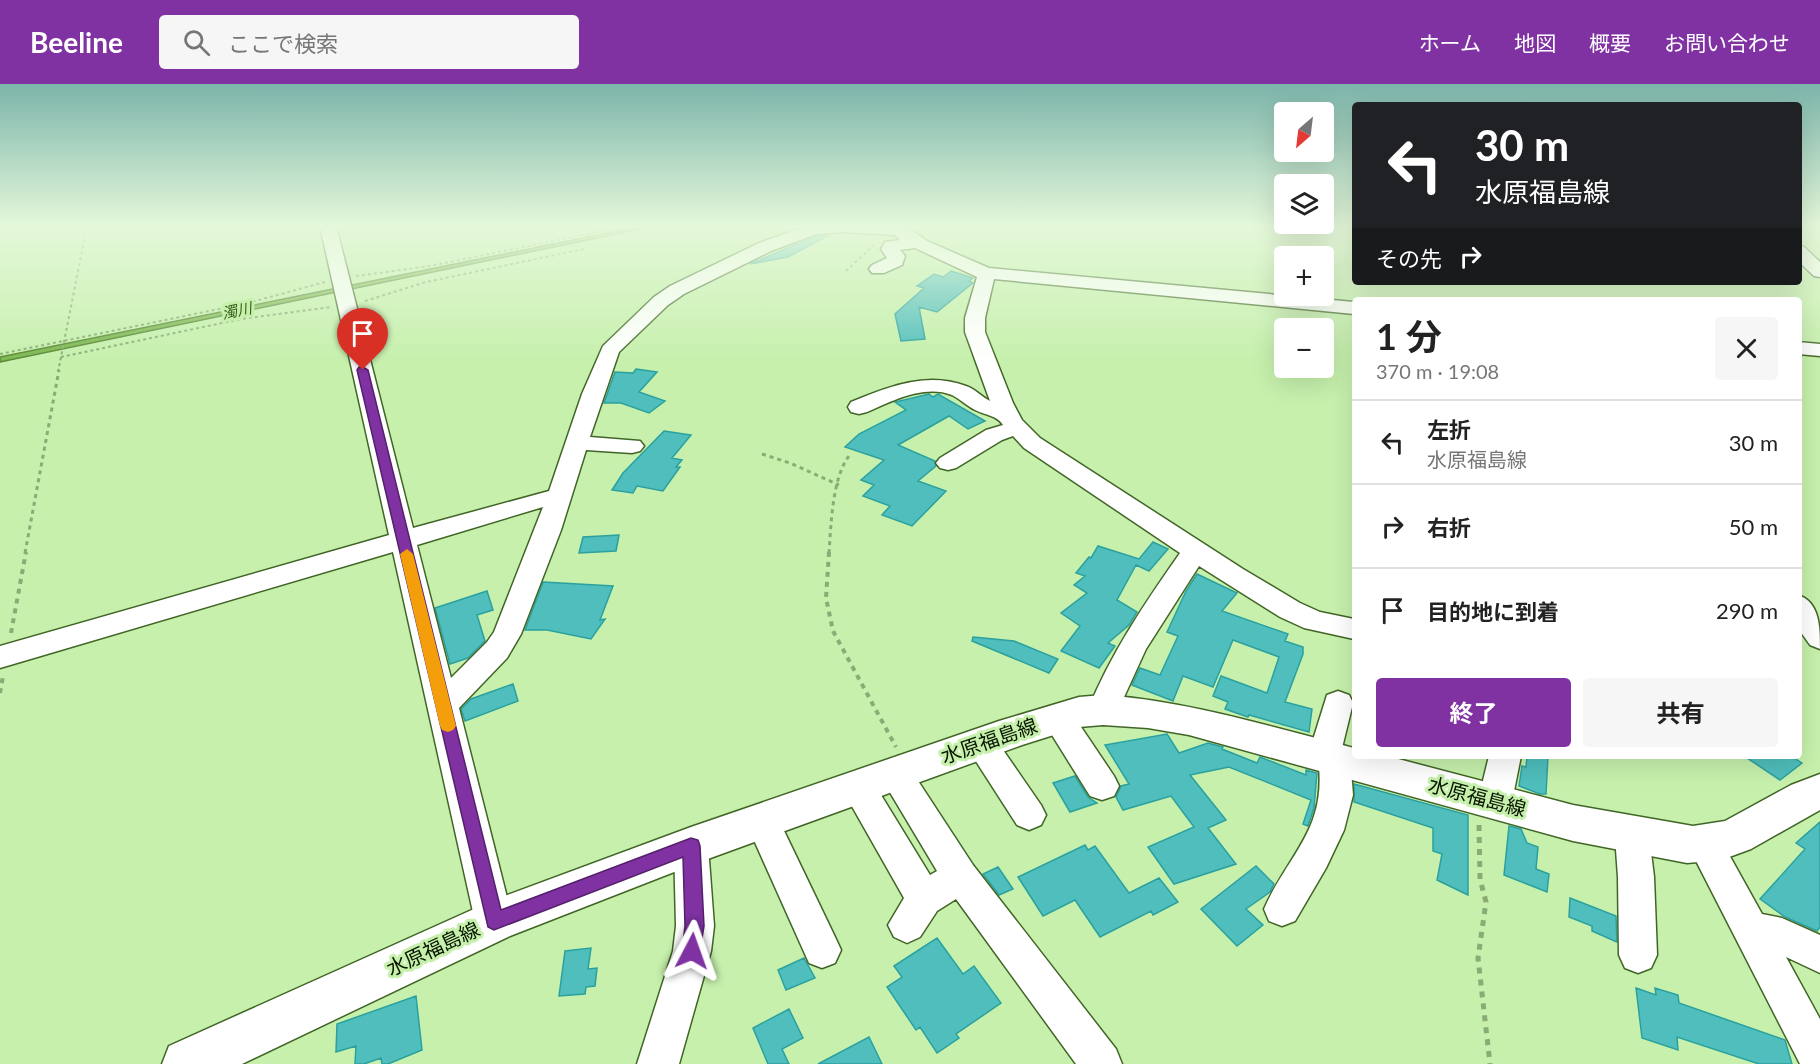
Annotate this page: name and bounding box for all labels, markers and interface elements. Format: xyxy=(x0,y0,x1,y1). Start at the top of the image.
search box xyxy=(159,15,579,69)
text: Beeline xyxy=(30,25,123,59)
icon: search xyxy=(180,26,213,59)
text: ここで検索 xyxy=(228,30,338,57)
text: ホーム xyxy=(1419,30,1481,55)
text: 地図 xyxy=(1514,30,1556,55)
text: 概要 xyxy=(1589,30,1631,55)
text: お問い合わせ xyxy=(1664,30,1790,55)
north arrow xyxy=(1274,102,1334,162)
map controls xyxy=(1274,102,1334,378)
text: 30 m xyxy=(1475,120,1569,170)
icon: left xyxy=(1376,126,1454,204)
button: layers xyxy=(1274,174,1334,234)
text: 水原福島線 xyxy=(1475,175,1610,208)
icon: right xyxy=(1454,240,1487,273)
text: その先 xyxy=(1376,245,1442,272)
button: + xyxy=(1274,246,1334,306)
water label: 濁川 xyxy=(220,298,255,322)
pin xyxy=(337,308,388,370)
text: 1 分 xyxy=(1376,314,1442,358)
icon: arrive xyxy=(346,317,379,350)
button: close xyxy=(1715,317,1778,380)
button: − xyxy=(1274,318,1334,378)
text: 370 m · 19:08 xyxy=(1376,359,1499,383)
text: 左折 xyxy=(1427,416,1471,443)
icon: left xyxy=(1376,426,1409,459)
text: 30 m xyxy=(1729,429,1778,456)
text: 水原福島線 xyxy=(1427,447,1527,471)
icon: right xyxy=(1376,510,1409,543)
text: 50 m xyxy=(1729,513,1778,540)
text: 右折 xyxy=(1427,514,1471,541)
icon: arrive xyxy=(1376,594,1409,627)
text: 290 m xyxy=(1716,597,1778,624)
text: 目的地に到着 xyxy=(1427,598,1559,625)
button: 終了 xyxy=(1376,678,1571,747)
button: 共有 xyxy=(1583,678,1778,747)
street label: 水原福島線 xyxy=(937,712,1040,768)
street label: 水原福島線 xyxy=(1426,772,1529,821)
street label: 水原福島線 xyxy=(382,916,483,980)
position arrow xyxy=(660,919,724,983)

